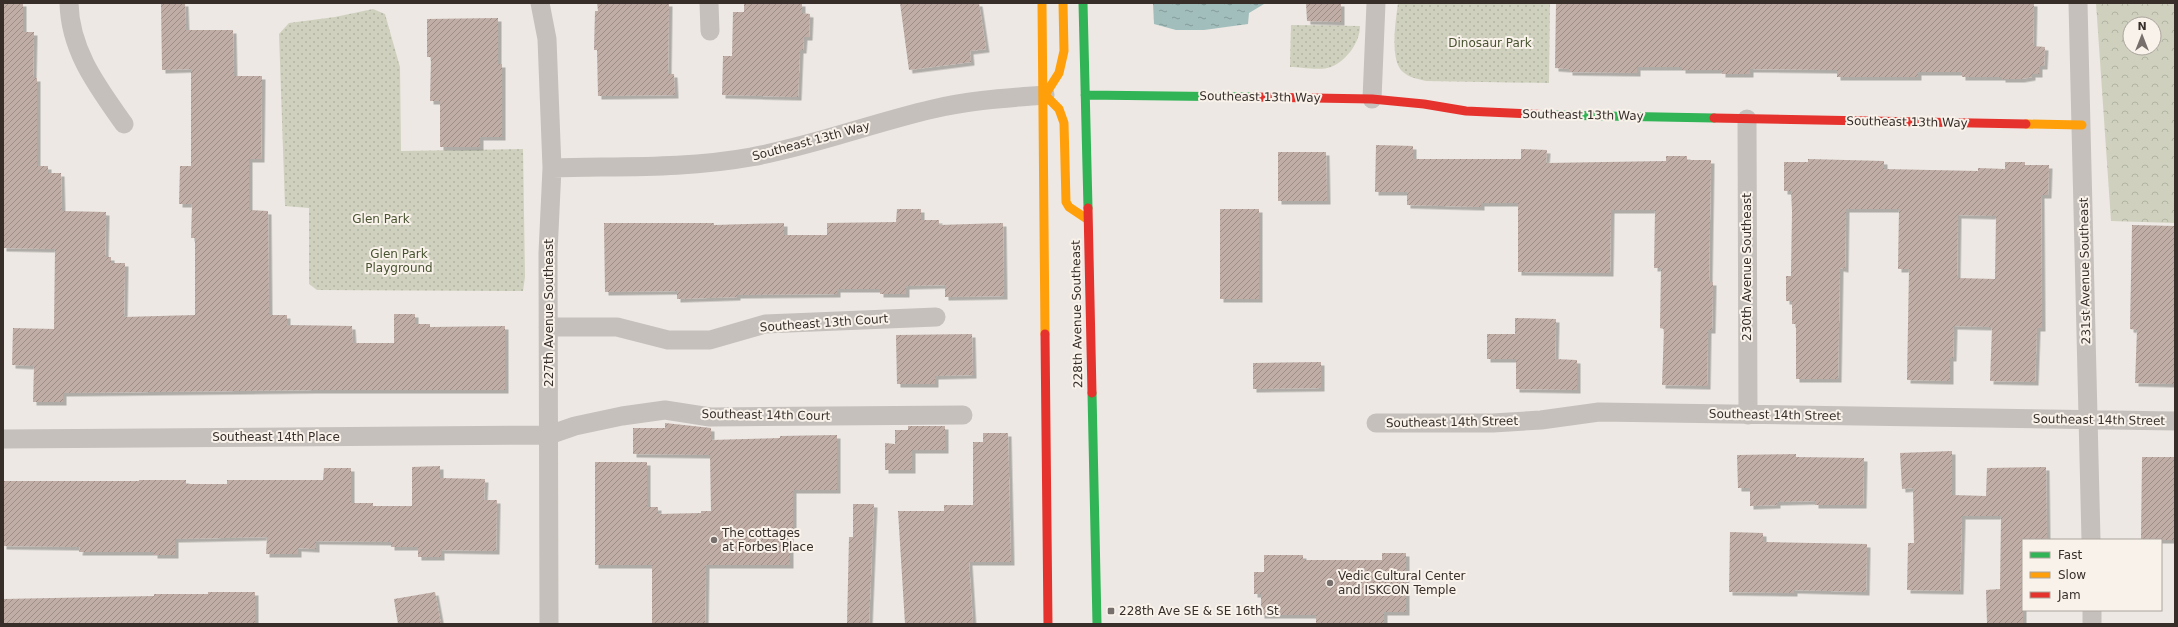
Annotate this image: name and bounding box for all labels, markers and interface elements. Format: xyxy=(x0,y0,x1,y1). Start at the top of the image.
north arrow xyxy=(2122,16,2162,56)
text: N xyxy=(2137,20,2147,33)
park label: Dinosaur Park xyxy=(1448,36,1532,50)
street label: Southeast 13th Way xyxy=(1199,89,1321,105)
street label: Southeast 13th Way xyxy=(1522,107,1644,123)
street label: Southeast 13th Way xyxy=(1846,114,1968,130)
street label: Southeast 13th Way xyxy=(751,119,871,163)
street label: 230th Avenue Southeast xyxy=(1740,193,1754,341)
street label: 231st Avenue Southeast xyxy=(2077,197,2093,344)
park label: Glen Park xyxy=(352,212,410,226)
street label: 227th Avenue Southeast xyxy=(542,239,556,387)
street label: 228th Avenue Southeast xyxy=(1069,240,1085,388)
park label: Glen Park Playground xyxy=(365,247,433,275)
street label: Southeast 13th Court xyxy=(759,312,889,334)
street label: Southeast 14th Court xyxy=(702,407,831,423)
street label: Southeast 14th Street xyxy=(1709,407,1842,423)
street label: Southeast 14th Street xyxy=(2033,412,2166,428)
street label: Southeast 14th Street xyxy=(1386,414,1519,430)
street label: Southeast 14th Place xyxy=(212,430,340,444)
place label: The cottages at Forbes Place xyxy=(721,526,814,554)
marker: The cottages at Forbes Place xyxy=(709,535,719,545)
legend xyxy=(2022,539,2162,611)
text: Fast xyxy=(2058,548,2082,562)
text: Slow xyxy=(2058,568,2086,582)
place label: Vedic Cultural Center and ISKCON Temple xyxy=(1338,569,1466,597)
marker: Vedic Cultural Center and ISKCON Temple xyxy=(1325,578,1335,588)
text: Jam xyxy=(2057,588,2081,602)
place label: 228th Ave SE & SE 16th St xyxy=(1119,604,1279,618)
marker: 228th Ave SE & SE 16th St xyxy=(1106,606,1116,616)

